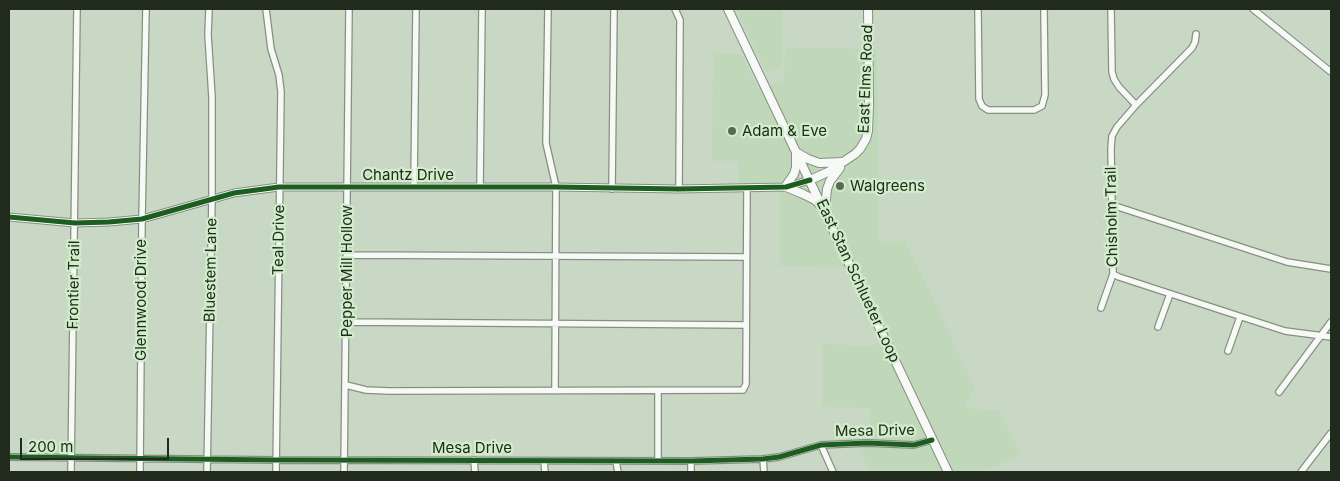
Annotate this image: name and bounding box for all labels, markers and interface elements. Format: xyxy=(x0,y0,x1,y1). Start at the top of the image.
street label: East Elms Road xyxy=(855,24,877,134)
place label: Adam & Eve xyxy=(742,122,827,140)
marker: Adam & Eve xyxy=(726,125,738,137)
street label: Chantz Drive xyxy=(362,166,454,184)
street label: Chisholm Trail xyxy=(1102,167,1122,267)
place label: Walgreens xyxy=(850,177,925,195)
marker: Walgreens xyxy=(834,180,846,192)
street label: East Stan Schlueter Loop xyxy=(812,197,904,365)
street label: Teal Drive xyxy=(269,204,289,276)
street label: Pepper Mill Hollow xyxy=(338,205,356,337)
street label: Bluestem Lane xyxy=(201,218,221,322)
street label: Glennwood Drive xyxy=(132,239,150,361)
street label: Frontier Trail xyxy=(64,240,84,330)
street label: Mesa Drive xyxy=(835,421,915,441)
scale bar xyxy=(22,428,171,460)
text: 200 m xyxy=(28,437,73,456)
street label: Mesa Drive xyxy=(432,439,512,457)

